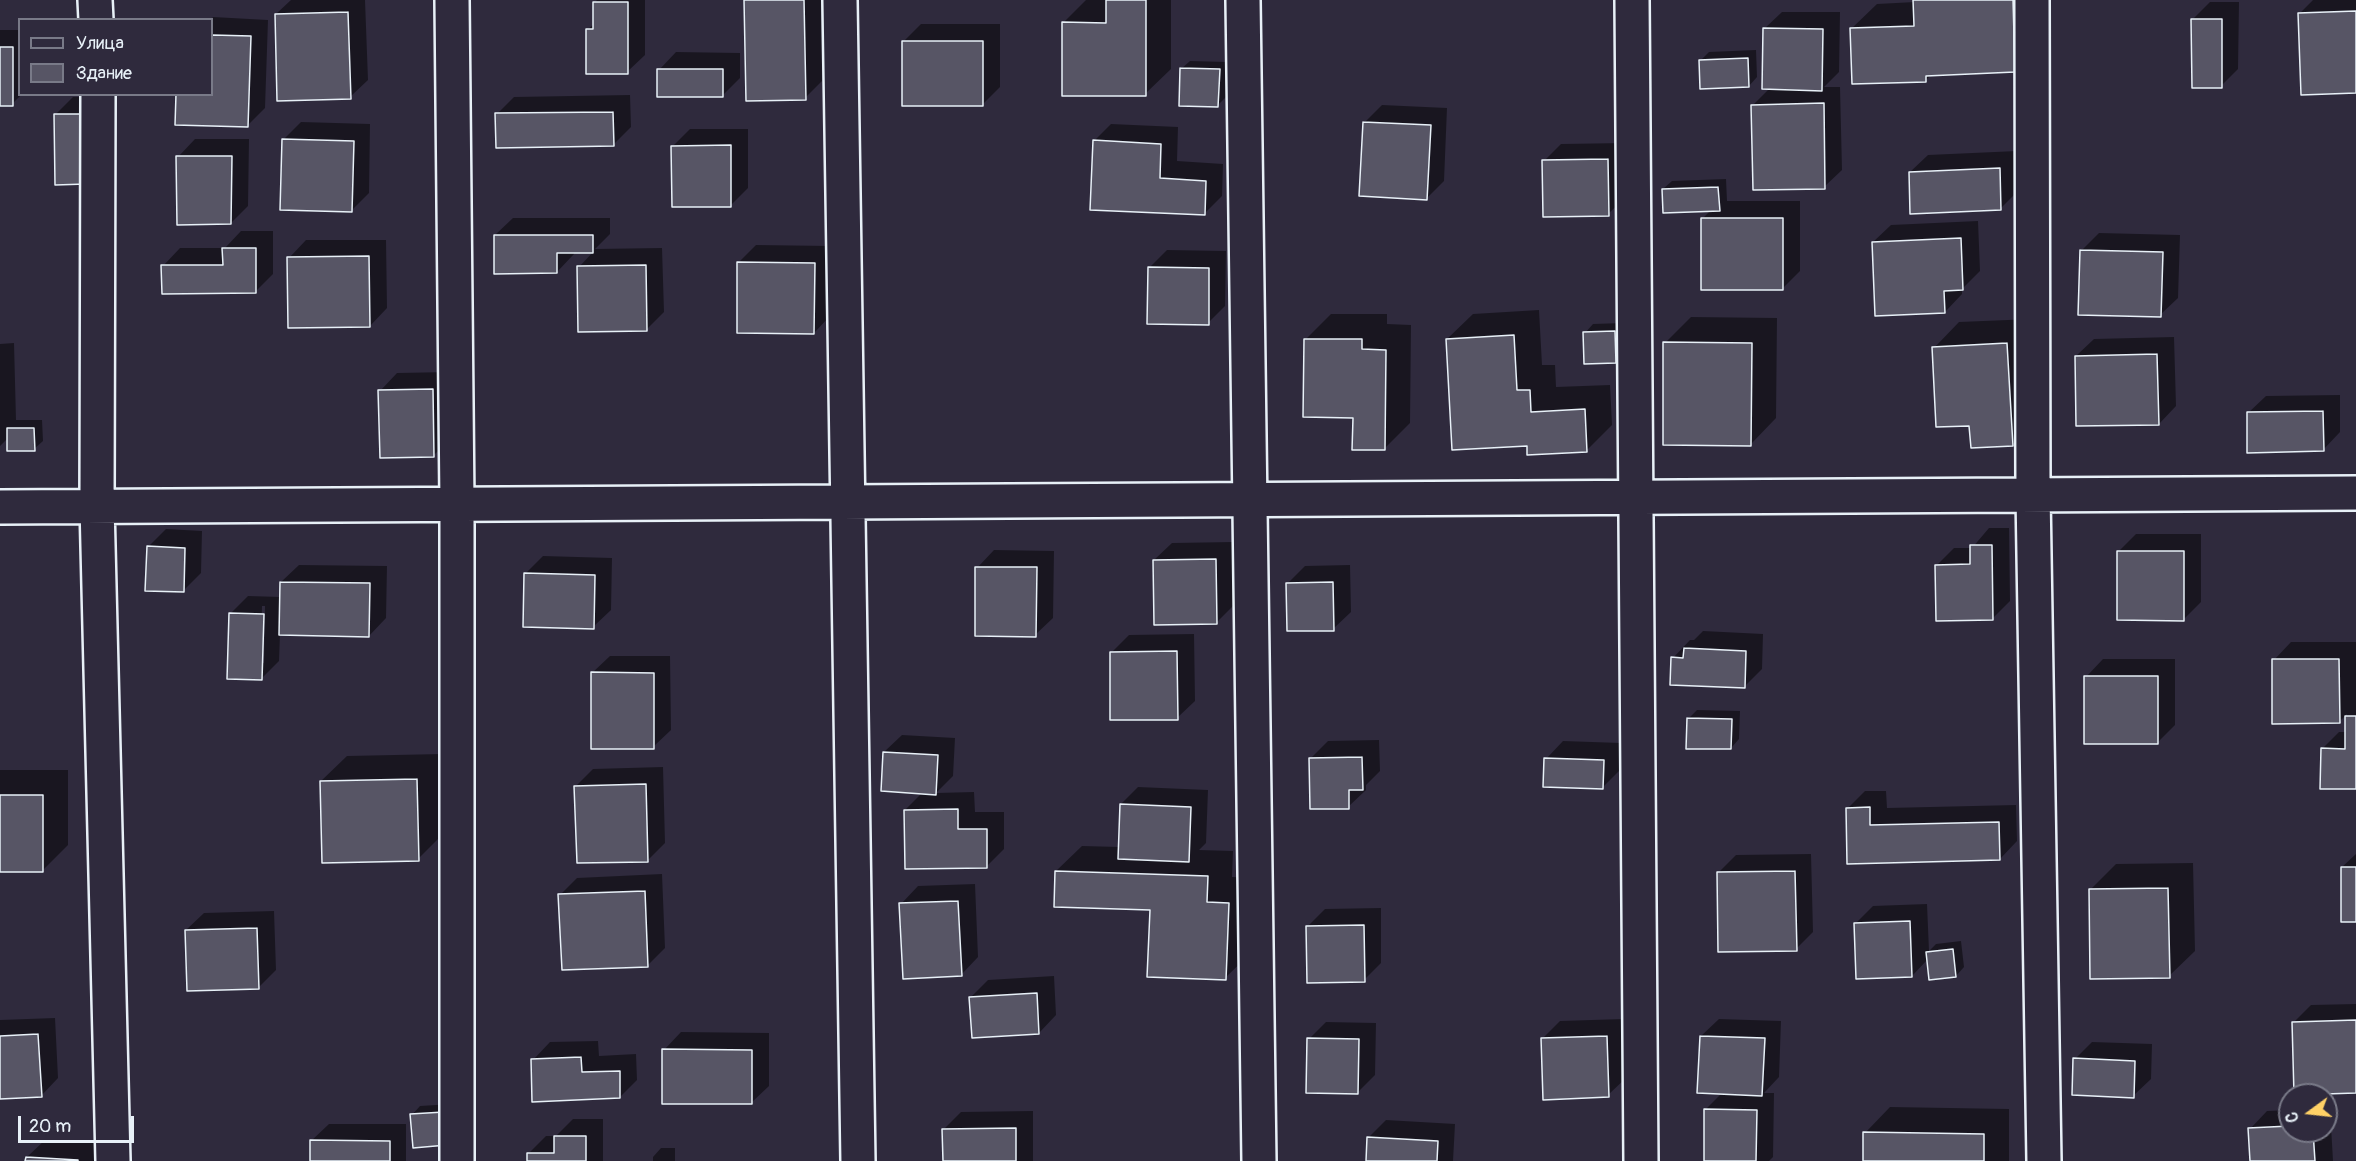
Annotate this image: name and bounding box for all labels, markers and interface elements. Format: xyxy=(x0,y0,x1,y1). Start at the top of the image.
legend xyxy=(18,18,213,96)
text: Улица xyxy=(76,32,124,55)
text: Здание xyxy=(76,62,132,85)
north arrow xyxy=(2278,1083,2338,1143)
scale bar xyxy=(21,1104,136,1142)
text: С xyxy=(2282,1110,2303,1124)
text: 20 m xyxy=(29,1115,71,1138)

